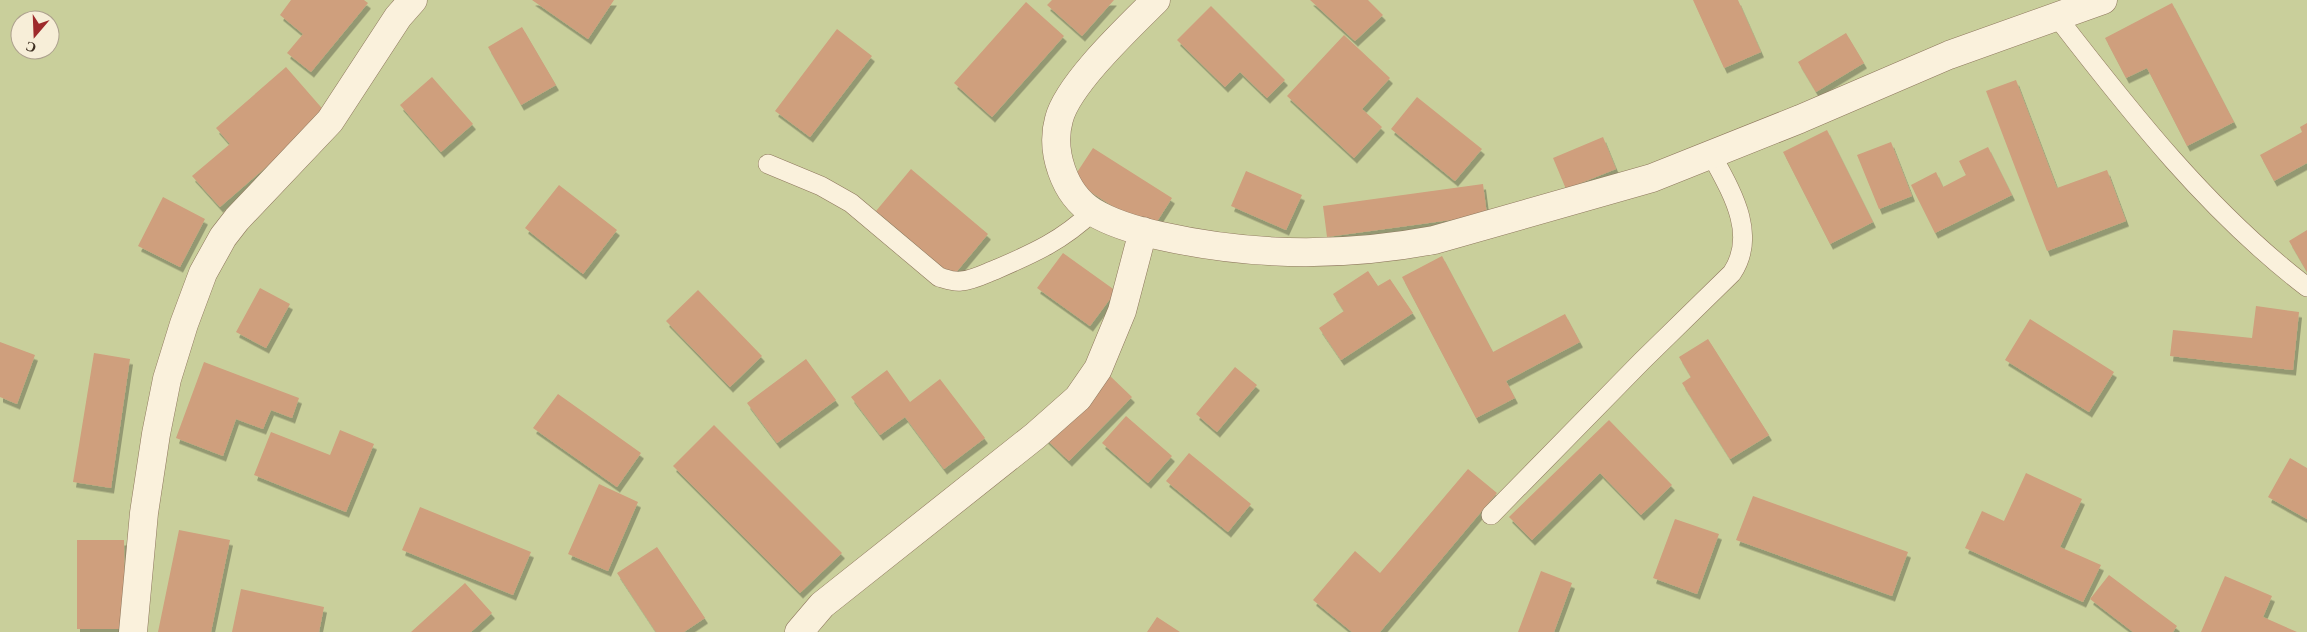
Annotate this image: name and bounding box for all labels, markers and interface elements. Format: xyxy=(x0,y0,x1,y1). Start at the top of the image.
north arrow xyxy=(10,10,60,60)
text: С xyxy=(23,38,38,57)

